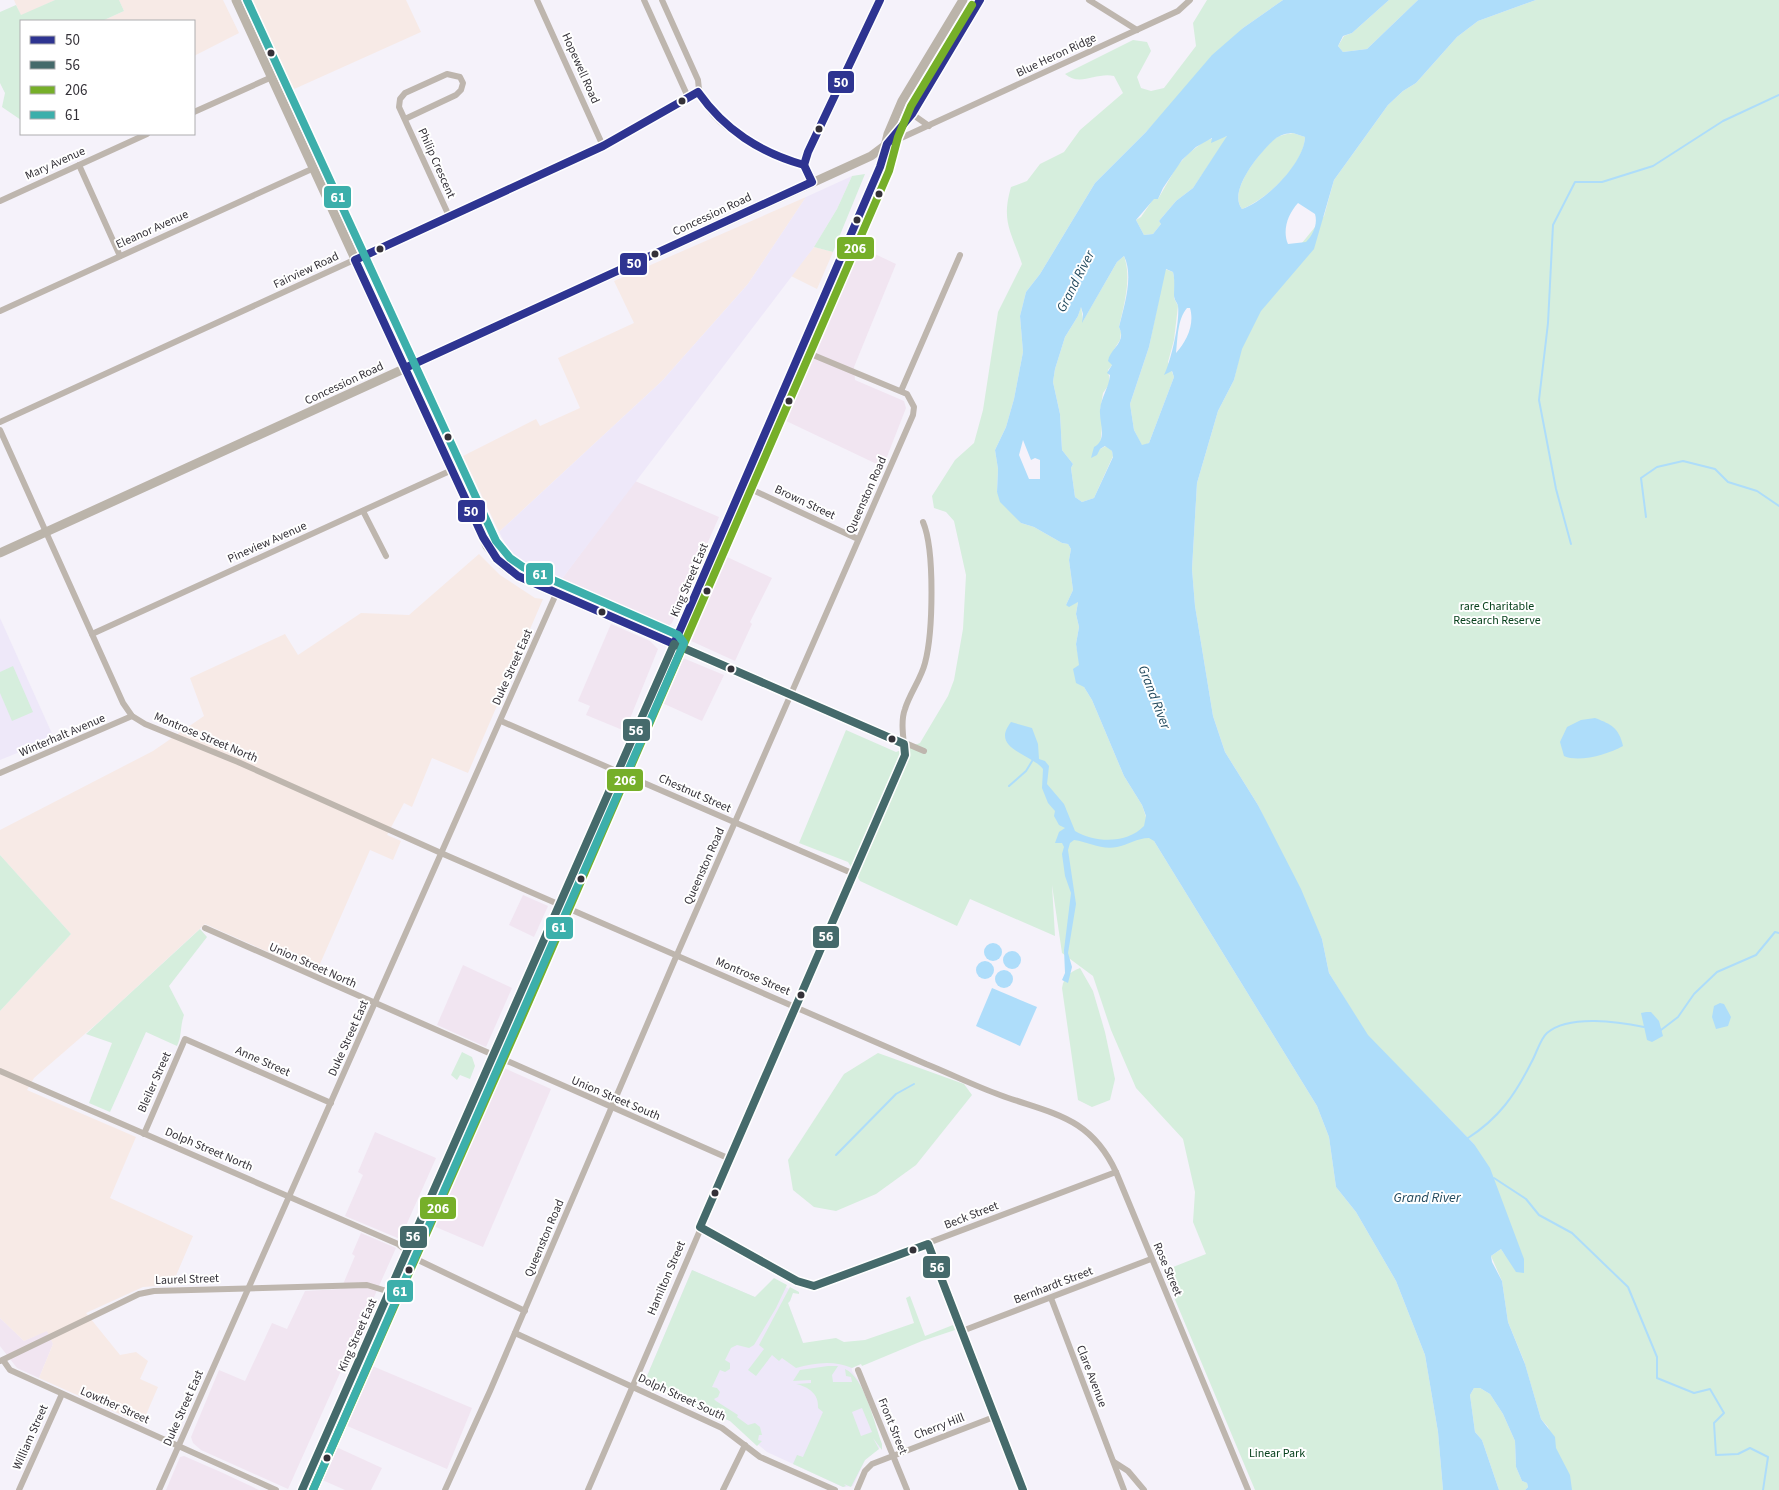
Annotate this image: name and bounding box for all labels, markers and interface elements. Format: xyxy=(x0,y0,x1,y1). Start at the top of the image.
legend xyxy=(20,20,195,135)
street label: Blue Heron Ridge xyxy=(1013,29,1099,81)
text: 50 xyxy=(65,30,80,51)
street label: Hopewell Road xyxy=(557,30,604,106)
unlabelled marker xyxy=(266,48,276,58)
text: 56 xyxy=(65,55,80,76)
line badge: 50 xyxy=(827,70,855,94)
text: 50 xyxy=(834,73,848,93)
text: 206 xyxy=(65,80,87,101)
unlabelled marker xyxy=(677,96,687,106)
text: 61 xyxy=(65,105,80,126)
unlabelled marker xyxy=(814,124,824,134)
street label: Philip Crescent xyxy=(414,125,460,201)
street label: Mary Avenue xyxy=(22,143,88,184)
line badge: 61 xyxy=(323,185,352,209)
text: 61 xyxy=(331,188,345,208)
street label: Concession Road xyxy=(670,189,754,240)
unlabelled marker xyxy=(874,189,884,199)
street label: Eleanor Avenue xyxy=(113,206,191,253)
unlabelled marker xyxy=(852,215,862,225)
line badge: 206 xyxy=(836,236,875,260)
text: 206 xyxy=(844,239,866,259)
unlabelled marker xyxy=(375,244,385,254)
water label: Grand River xyxy=(1052,246,1101,316)
street label: Fairview Road xyxy=(271,248,342,293)
unlabelled marker xyxy=(650,249,660,259)
line badge: 50 xyxy=(619,252,648,276)
text: 50 xyxy=(627,254,641,274)
street label: Concession Road xyxy=(302,358,386,409)
unlabelled marker xyxy=(784,396,794,406)
unlabelled marker xyxy=(443,432,453,442)
street label: Queenston Road xyxy=(842,454,891,537)
street label: Brown Street xyxy=(772,481,838,524)
line badge: 50 xyxy=(457,499,486,523)
text: 50 xyxy=(464,502,478,522)
street label: Pineview Avenue xyxy=(225,517,309,567)
street label: King Street East xyxy=(666,541,713,620)
line badge: 61 xyxy=(525,562,554,586)
text: 61 xyxy=(533,565,547,585)
unlabelled marker xyxy=(702,586,712,596)
park label: rare Charitable Research Reserve xyxy=(1453,598,1541,629)
unlabelled marker xyxy=(597,607,607,617)
street label: Duke Street East xyxy=(488,626,537,708)
water label: Grand River xyxy=(1133,663,1176,733)
unlabelled marker xyxy=(726,664,736,674)
street label: Montrose Street North xyxy=(151,708,260,767)
street label: Winterhalt Avenue xyxy=(17,710,108,761)
line badge: 56 xyxy=(622,718,651,742)
text: 56 xyxy=(629,721,643,741)
unlabelled marker xyxy=(887,734,897,744)
line badge: 206 xyxy=(606,768,644,792)
street label: Chestnut Street xyxy=(656,770,734,817)
text: 206 xyxy=(614,771,636,791)
street label: Queenston Road xyxy=(680,825,729,908)
unlabelled marker xyxy=(576,874,586,884)
line badge: 61 xyxy=(545,916,574,940)
text: 61 xyxy=(552,918,566,938)
line badge: 56 xyxy=(812,925,840,949)
text: 56 xyxy=(819,927,833,947)
street label: Union Street North xyxy=(266,939,359,992)
street label: Montrose Street xyxy=(713,953,793,1000)
unlabelled marker xyxy=(796,990,806,1000)
street label: Duke Street East xyxy=(324,997,373,1079)
street label: Anne Street xyxy=(233,1042,293,1081)
street label: Bleiler Street xyxy=(134,1049,175,1115)
street label: Union Street South xyxy=(569,1072,663,1125)
street label: Dolph Street North xyxy=(162,1123,255,1176)
unlabelled marker xyxy=(710,1188,720,1198)
water label: Grand River xyxy=(1394,1188,1462,1208)
line badge: 206 xyxy=(419,1196,457,1220)
street label: Queenston Road xyxy=(520,1197,568,1280)
street label: Beck Street xyxy=(942,1197,1001,1234)
text: 206 xyxy=(427,1199,449,1219)
line badge: 56 xyxy=(399,1225,428,1249)
text: 56 xyxy=(406,1227,420,1247)
street label: Hamilton Street xyxy=(643,1238,690,1318)
street label: Rose Street xyxy=(1149,1240,1186,1299)
unlabelled marker xyxy=(908,1245,918,1255)
line badge: 56 xyxy=(922,1255,951,1279)
text: 56 xyxy=(930,1258,944,1278)
street label: Bernhardt Street xyxy=(1011,1263,1095,1308)
unlabelled marker xyxy=(404,1265,414,1275)
street label: Laurel Street xyxy=(155,1270,219,1289)
line badge: 61 xyxy=(386,1279,414,1303)
text: 61 xyxy=(393,1282,407,1302)
street label: King Street East xyxy=(334,1296,381,1375)
street label: Clare Avenue xyxy=(1072,1343,1111,1410)
street label: Duke Street East xyxy=(159,1367,208,1449)
street label: Dolph Street South xyxy=(635,1370,728,1425)
street label: Lowther Street xyxy=(78,1383,152,1428)
street label: Front Street xyxy=(874,1395,912,1457)
street label: William Street xyxy=(8,1402,52,1473)
street label: Cherry Hill xyxy=(911,1409,967,1444)
park label: Linear Park xyxy=(1249,1445,1305,1462)
unlabelled marker xyxy=(322,1453,332,1463)

